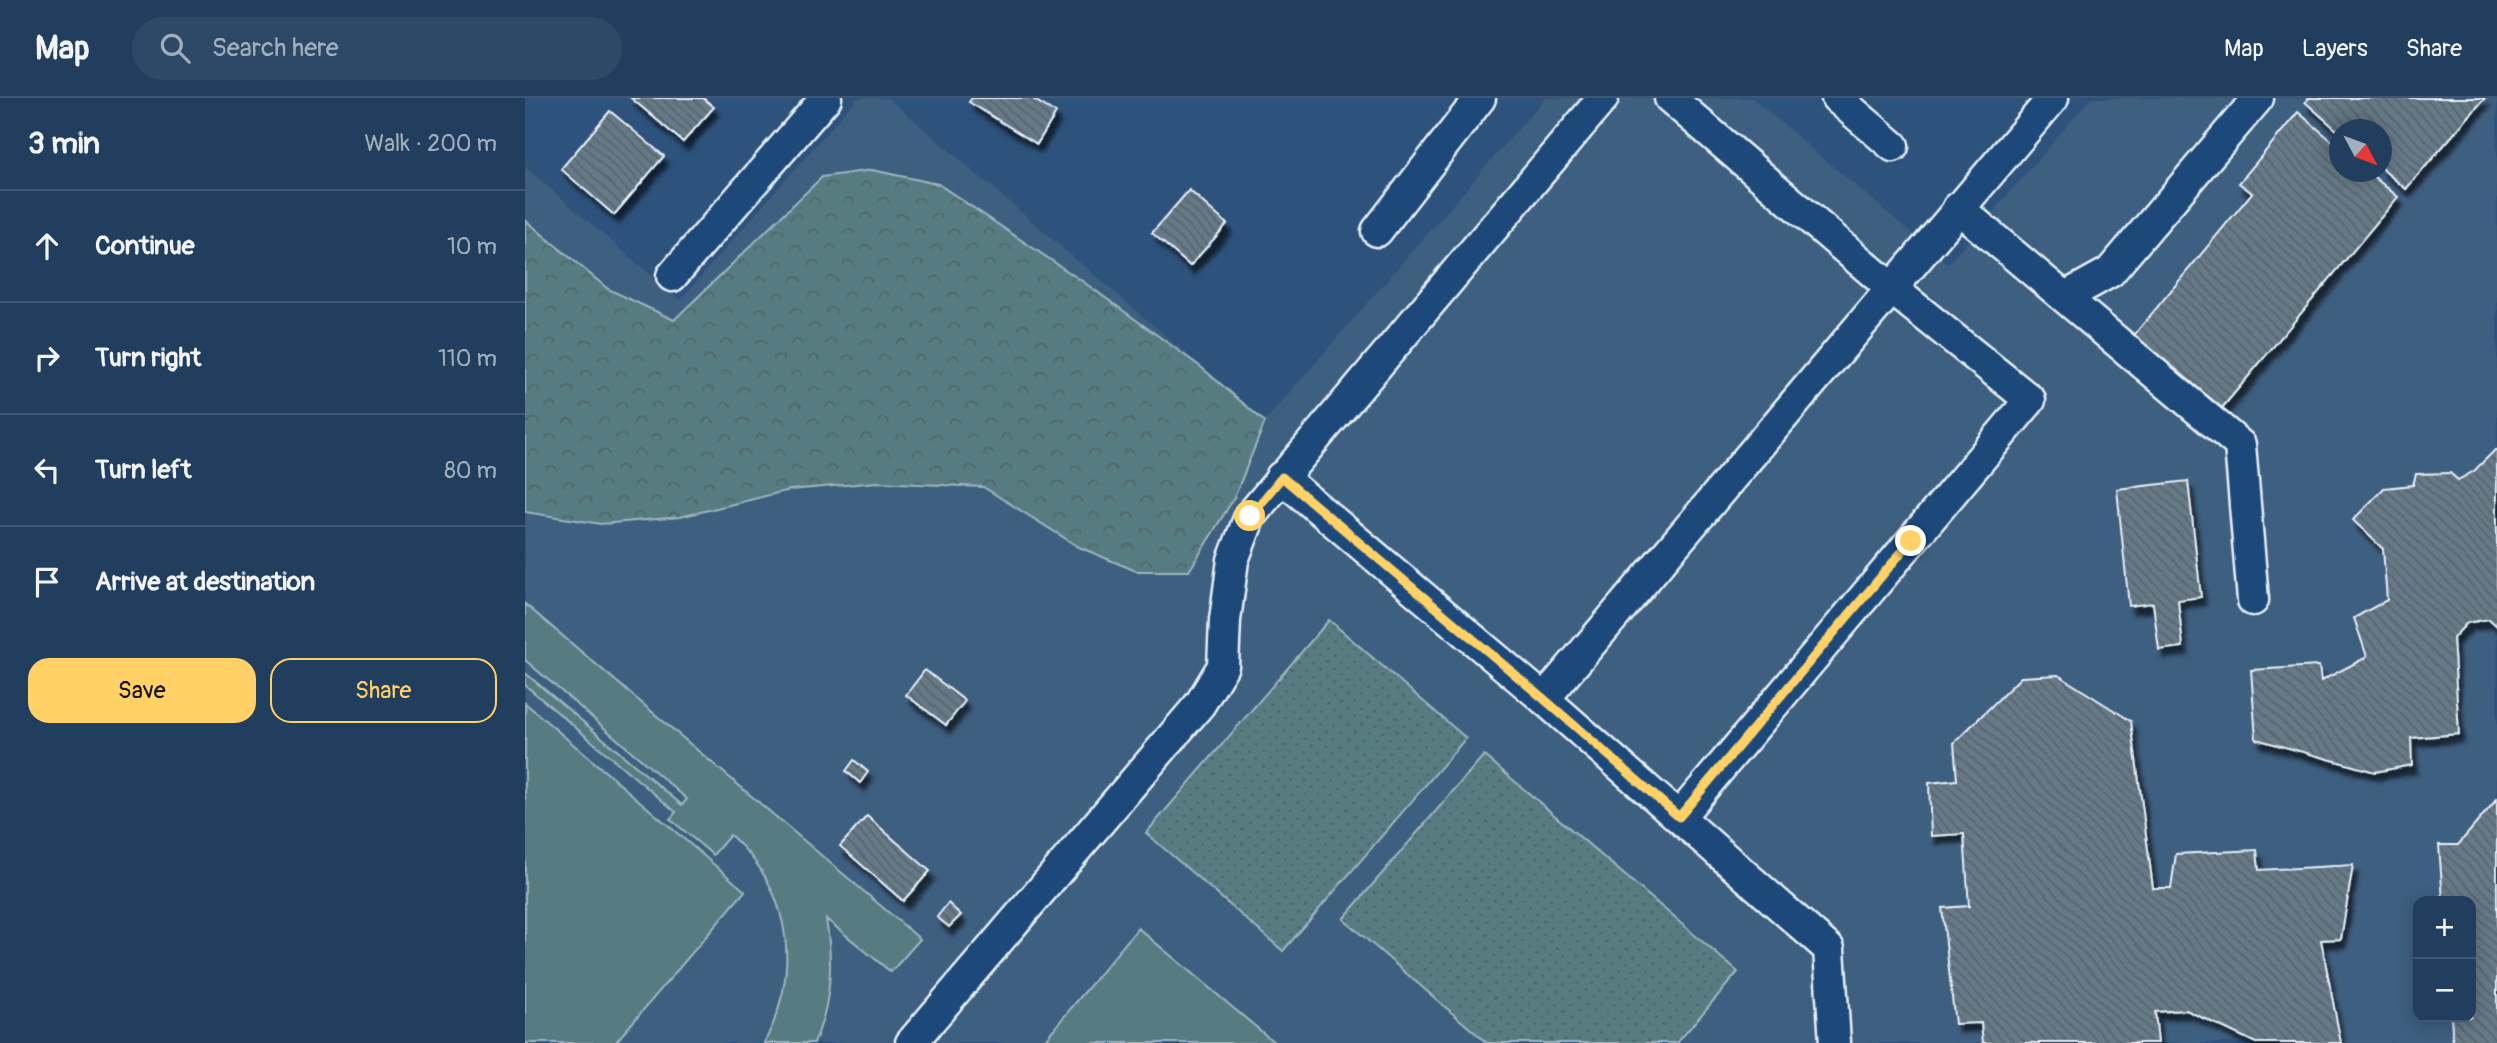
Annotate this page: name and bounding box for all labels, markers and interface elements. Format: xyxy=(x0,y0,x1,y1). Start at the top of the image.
search box xyxy=(132,17,622,80)
text: Map xyxy=(35,28,90,69)
icon: search xyxy=(156,29,194,67)
text: Search here xyxy=(212,32,339,64)
text: Map xyxy=(2224,34,2264,63)
text: Layers xyxy=(2302,34,2368,63)
text: Share xyxy=(2406,34,2462,63)
north arrow xyxy=(2329,119,2392,182)
text: 3 min xyxy=(28,125,100,162)
text: Walk · 200 m xyxy=(364,129,497,158)
icon: ahead xyxy=(28,227,66,265)
text: Continue xyxy=(95,230,195,262)
text: 10 m xyxy=(447,232,497,261)
icon: right xyxy=(28,339,66,377)
text: Turn right xyxy=(95,342,201,374)
text: 110 m xyxy=(438,344,497,373)
icon: left xyxy=(28,451,66,489)
text: Turn left xyxy=(95,454,191,486)
text: 80 m xyxy=(444,456,497,485)
route start xyxy=(1234,500,1265,531)
route end xyxy=(1895,525,1926,556)
icon: arrive xyxy=(28,563,66,601)
text: Arrive at destination xyxy=(95,566,315,598)
button: Save xyxy=(28,658,256,723)
button: Share xyxy=(270,658,497,723)
map controls xyxy=(2413,896,2476,1022)
button: + xyxy=(2413,896,2476,959)
button: − xyxy=(2413,959,2476,1022)

